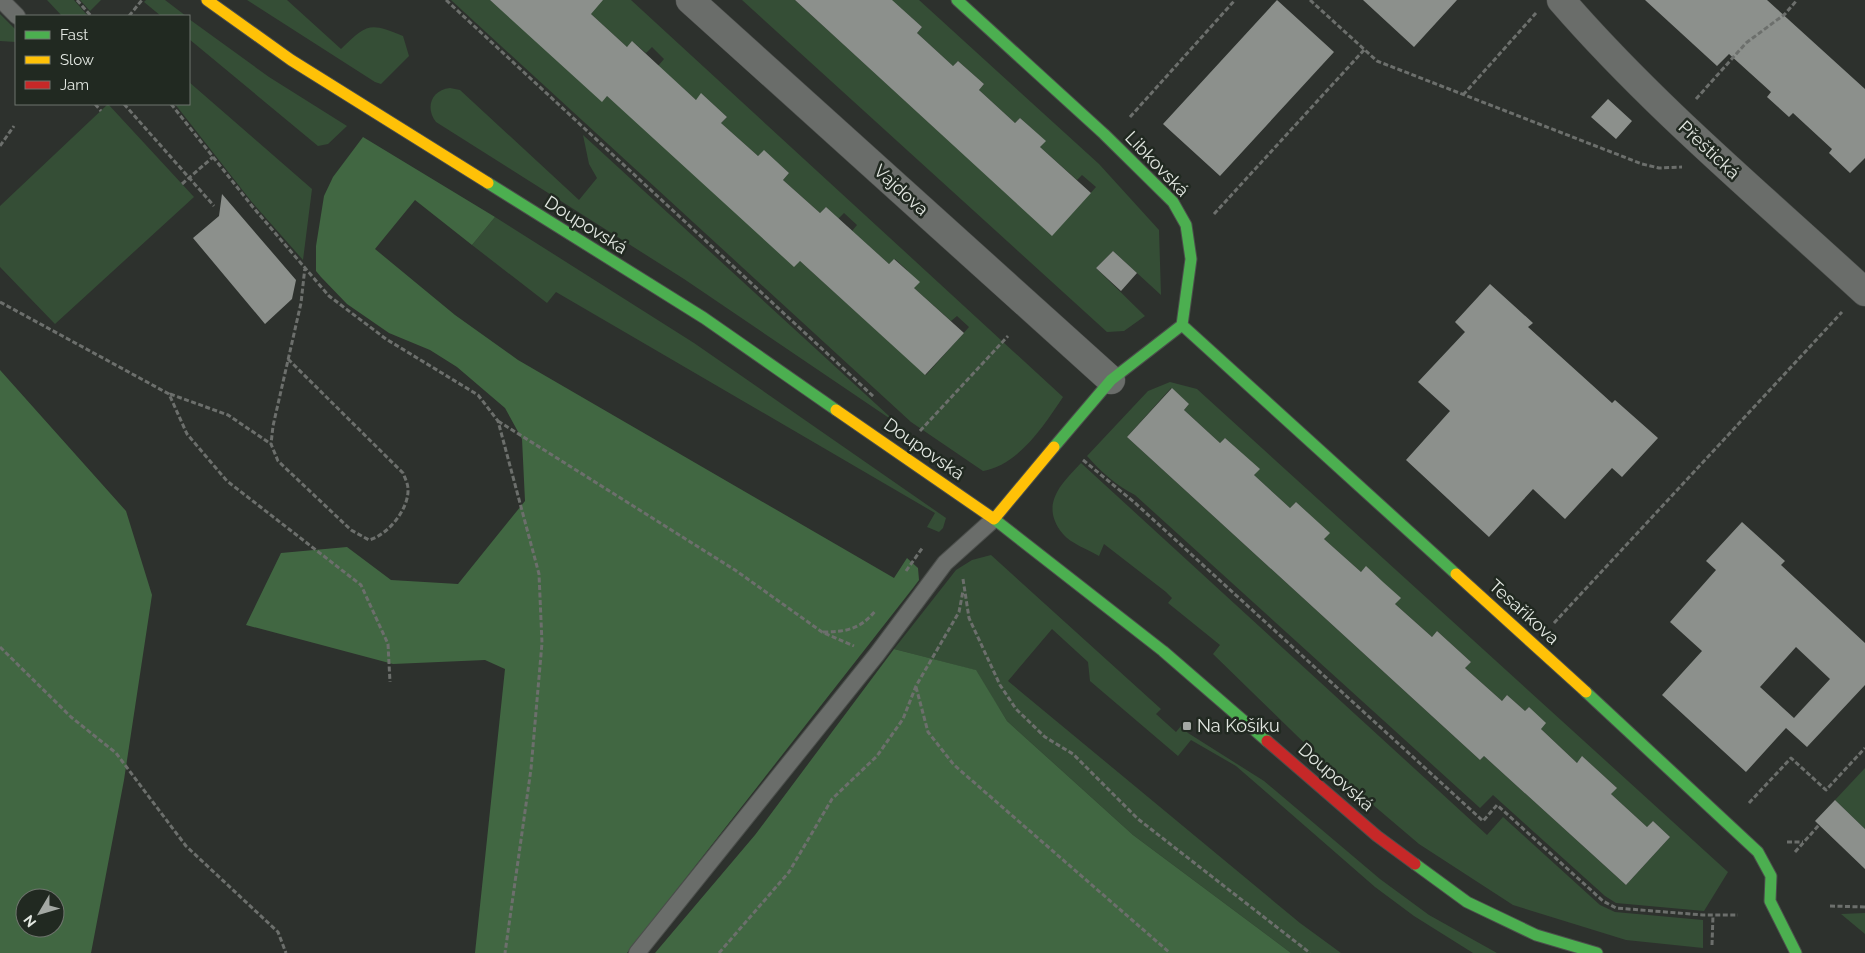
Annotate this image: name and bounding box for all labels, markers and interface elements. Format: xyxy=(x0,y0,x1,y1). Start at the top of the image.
legend xyxy=(15,15,190,105)
text: Fast xyxy=(60,26,88,44)
text: Slow xyxy=(60,51,94,69)
text: Jam xyxy=(60,76,89,94)
street label: Přeštická xyxy=(1675,116,1744,183)
street label: Libkovská xyxy=(1121,127,1194,201)
street label: Vajdova xyxy=(870,160,933,219)
street label: Doupovská xyxy=(541,191,631,258)
street label: Doupovská xyxy=(880,413,968,484)
street label: Tesaříkova xyxy=(1485,575,1564,649)
place label: Na Košíku xyxy=(1197,715,1280,736)
marker: Na Košíku xyxy=(1181,720,1193,732)
street label: Doupovská xyxy=(1294,738,1378,815)
north arrow xyxy=(15,888,65,938)
text: N xyxy=(20,912,39,930)

